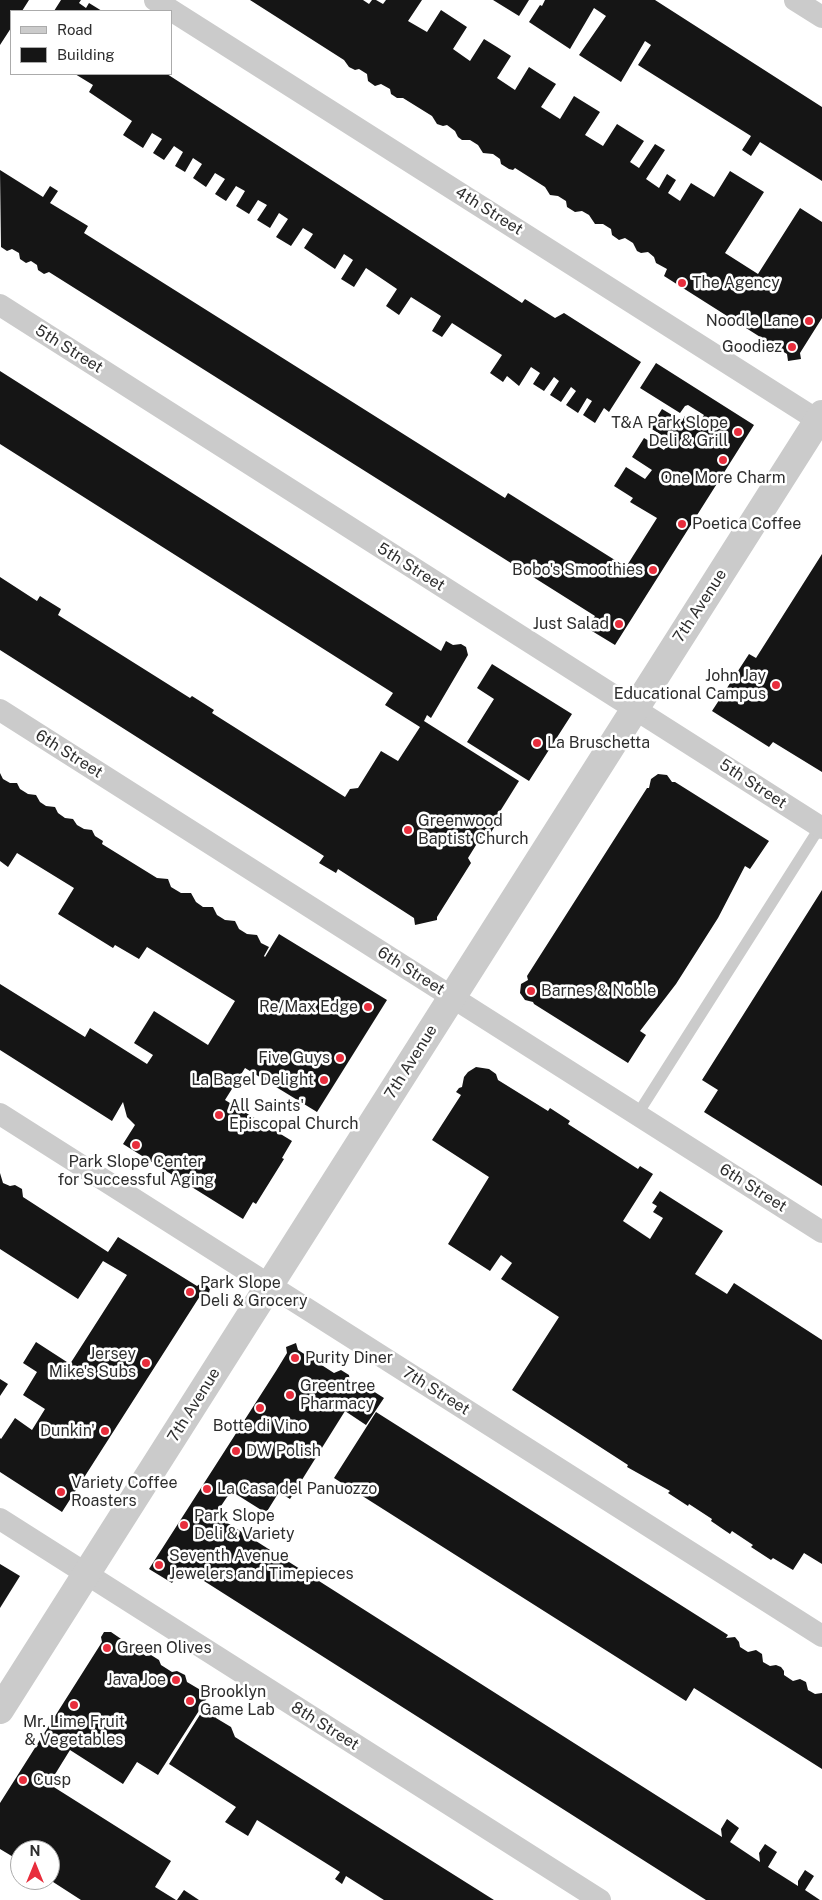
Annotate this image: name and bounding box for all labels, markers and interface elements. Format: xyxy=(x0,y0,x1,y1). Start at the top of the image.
legend xyxy=(10,10,172,75)
text: Road xyxy=(57,21,93,38)
text: Building xyxy=(57,46,115,63)
street label: 4th Street xyxy=(452,183,526,239)
place label: The Agency xyxy=(692,273,780,293)
marker: The Agency xyxy=(676,277,688,289)
place label: Noodle Lane xyxy=(706,311,799,331)
marker: Noodle Lane xyxy=(803,315,815,327)
street label: 5th Street xyxy=(32,321,106,377)
place label: Goodiez xyxy=(722,337,782,357)
marker: Goodiez xyxy=(786,341,798,353)
place label: T&A Park Slope Deli & Grill xyxy=(611,413,728,451)
marker: T&A Park Slope Deli & Grill xyxy=(732,426,744,438)
marker: One More Charm xyxy=(717,454,729,466)
place label: One More Charm xyxy=(660,468,786,488)
place label: Poetica Coffee xyxy=(692,514,801,534)
marker: Poetica Coffee xyxy=(676,518,688,530)
street label: 5th Street xyxy=(374,539,448,595)
place label: Bobo's Smoothies xyxy=(512,560,643,580)
marker: Bobo's Smoothies xyxy=(647,564,659,576)
street label: 7th Avenue xyxy=(669,566,731,646)
place label: Just Salad xyxy=(533,614,609,634)
marker: Just Salad xyxy=(613,618,625,630)
place label: John Jay Educational Campus xyxy=(614,666,766,704)
marker: John Jay Educational Campus xyxy=(770,679,782,691)
street label: 6th Street xyxy=(32,726,106,782)
place label: La Bruschetta xyxy=(547,733,650,753)
marker: La Bruschetta xyxy=(531,737,543,749)
street label: 5th Street xyxy=(716,755,790,813)
place label: Greenwood Baptist Church xyxy=(418,811,529,849)
marker: Greenwood Baptist Church xyxy=(402,824,414,836)
street label: 6th Street xyxy=(374,943,448,999)
place label: Barnes & Noble xyxy=(541,981,656,1001)
marker: Barnes & Noble xyxy=(525,985,537,997)
place label: Re/Max Edge xyxy=(259,997,358,1017)
marker: Re/Max Edge xyxy=(362,1001,374,1013)
street label: 7th Avenue xyxy=(381,1021,441,1103)
place label: Five Guys xyxy=(258,1048,330,1068)
marker: Five Guys xyxy=(334,1052,346,1064)
place label: La Bagel Delight xyxy=(191,1070,314,1090)
marker: La Bagel Delight xyxy=(318,1074,330,1086)
place label: All Saints' Episcopal Church xyxy=(229,1096,359,1134)
marker: All Saints' Episcopal Church xyxy=(213,1109,225,1121)
marker: Park Slope Center for Successful Aging xyxy=(130,1139,142,1151)
place label: Park Slope Center for Successful Aging xyxy=(58,1152,214,1190)
street label: 6th Street xyxy=(716,1160,790,1216)
place label: Park Slope Deli & Grocery xyxy=(200,1273,308,1311)
marker: Park Slope Deli & Grocery xyxy=(184,1286,196,1298)
place label: Jersey Mike's Subs xyxy=(49,1344,136,1382)
place label: Purity Diner xyxy=(305,1348,393,1368)
marker: Purity Diner xyxy=(289,1352,301,1364)
marker: Jersey Mike's Subs xyxy=(140,1357,152,1369)
street label: 7th Street xyxy=(399,1363,473,1419)
street label: 7th Avenue xyxy=(164,1364,224,1446)
place label: Greentree Pharmacy xyxy=(300,1376,375,1414)
marker: Greentree Pharmacy xyxy=(284,1389,296,1401)
marker: Botte di Vino xyxy=(254,1402,266,1414)
place label: Botte di Vino xyxy=(213,1416,307,1436)
place label: Dunkin' xyxy=(40,1421,95,1441)
marker: Dunkin' xyxy=(99,1425,111,1437)
place label: DW Polish xyxy=(246,1441,321,1461)
marker: DW Polish xyxy=(230,1445,242,1457)
place label: Variety Coffee Roasters xyxy=(71,1473,178,1511)
place label: La Casa del Panuozzo xyxy=(217,1479,377,1499)
marker: La Casa del Panuozzo xyxy=(201,1483,213,1495)
marker: Variety Coffee Roasters xyxy=(55,1486,67,1498)
place label: Park Slope Deli & Variety xyxy=(194,1506,295,1544)
marker: Park Slope Deli & Variety xyxy=(178,1519,190,1531)
place label: Seventh Avenue Jewelers and Timepieces xyxy=(169,1546,354,1584)
marker: Seventh Avenue Jewelers and Timepieces xyxy=(153,1559,165,1571)
place label: Green Olives xyxy=(117,1638,211,1658)
marker: Green Olives xyxy=(101,1642,113,1654)
place label: Java Joe xyxy=(106,1670,166,1690)
marker: Java Joe xyxy=(170,1674,182,1686)
place label: Brooklyn Game Lab xyxy=(200,1682,275,1720)
marker: Brooklyn Game Lab xyxy=(184,1695,196,1707)
street label: 8th Street xyxy=(288,1698,362,1754)
marker: Mr. Lime Fruit & Vegetables xyxy=(68,1699,80,1711)
place label: Mr. Lime Fruit & Vegetables xyxy=(23,1712,125,1750)
place label: Cusp xyxy=(33,1770,71,1790)
marker: Cusp xyxy=(17,1774,29,1786)
north arrow xyxy=(10,1840,60,1890)
text: N xyxy=(30,1843,40,1859)

